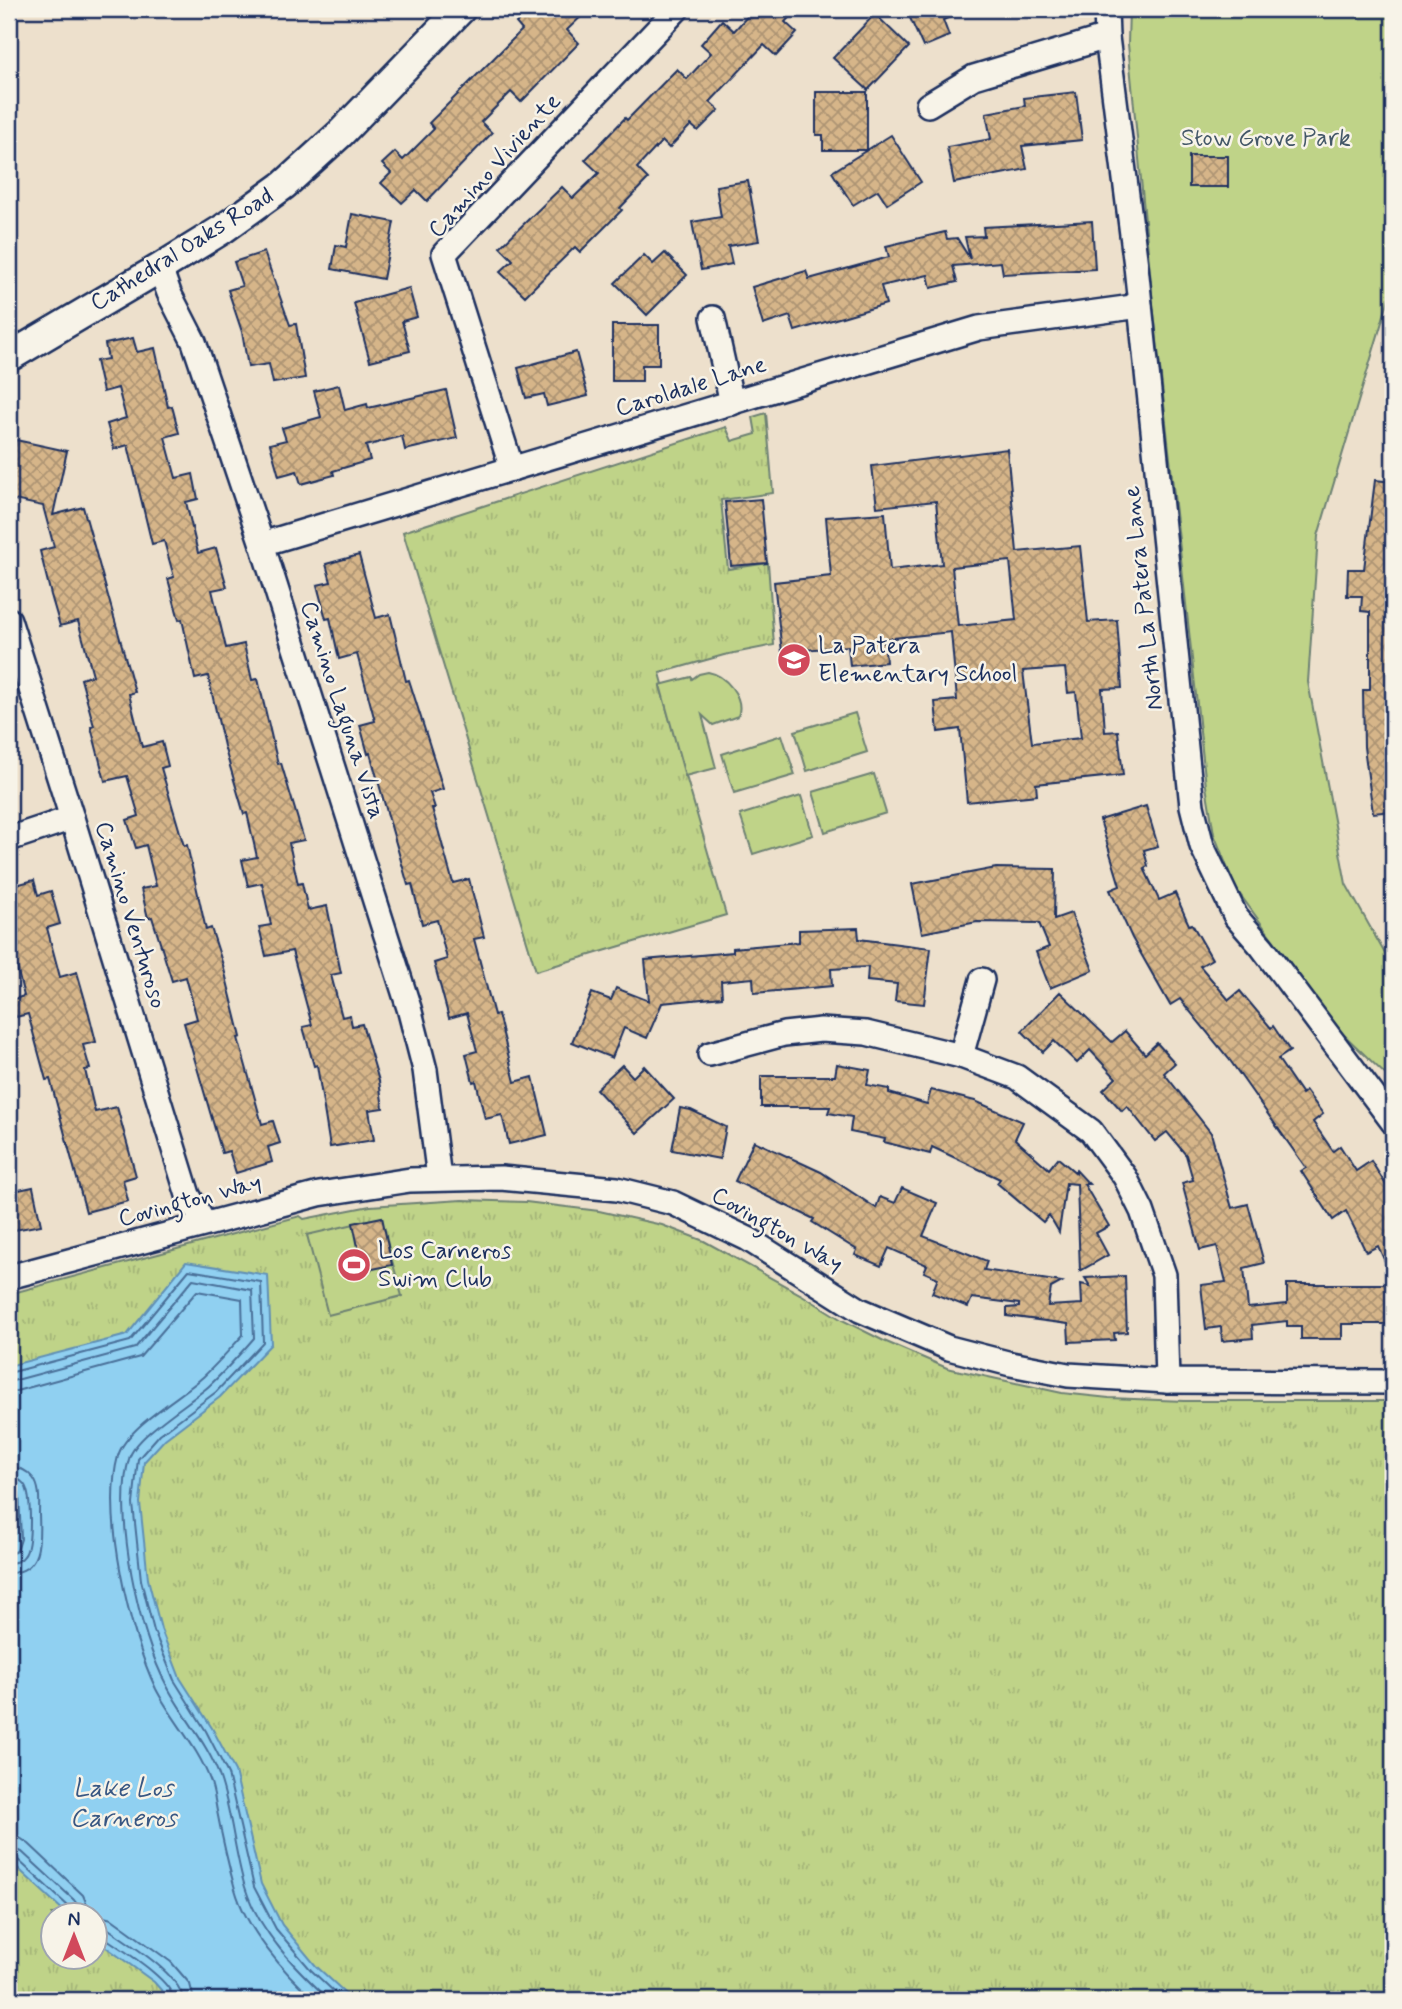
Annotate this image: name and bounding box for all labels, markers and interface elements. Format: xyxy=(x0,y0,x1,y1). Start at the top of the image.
street label: Camino Viviente xyxy=(422,87,568,245)
park label: Stow Grove Park xyxy=(1181,123,1351,154)
street label: Cathedral Oaks Road xyxy=(85,181,279,319)
street label: Caroldale Lane xyxy=(612,349,770,425)
street label: North La Patera Lane xyxy=(1117,484,1171,712)
street label: Camino Laguna Vista xyxy=(289,597,392,824)
place label: La Patera Elementary School xyxy=(818,631,1017,690)
school or university icon: La Patera Elementary School xyxy=(775,641,813,679)
street label: Camino Venturoso xyxy=(87,818,173,1012)
street label: Covington Way xyxy=(115,1167,266,1238)
street label: Covington Way xyxy=(704,1180,848,1283)
place label: Los Carneros Swim Club xyxy=(378,1236,512,1295)
sports icon: Los Carneros Swim Club xyxy=(335,1246,373,1284)
water label: Lake Los Carneros xyxy=(70,1772,179,1836)
north arrow xyxy=(38,1900,108,1970)
text: N xyxy=(68,1908,80,1933)

